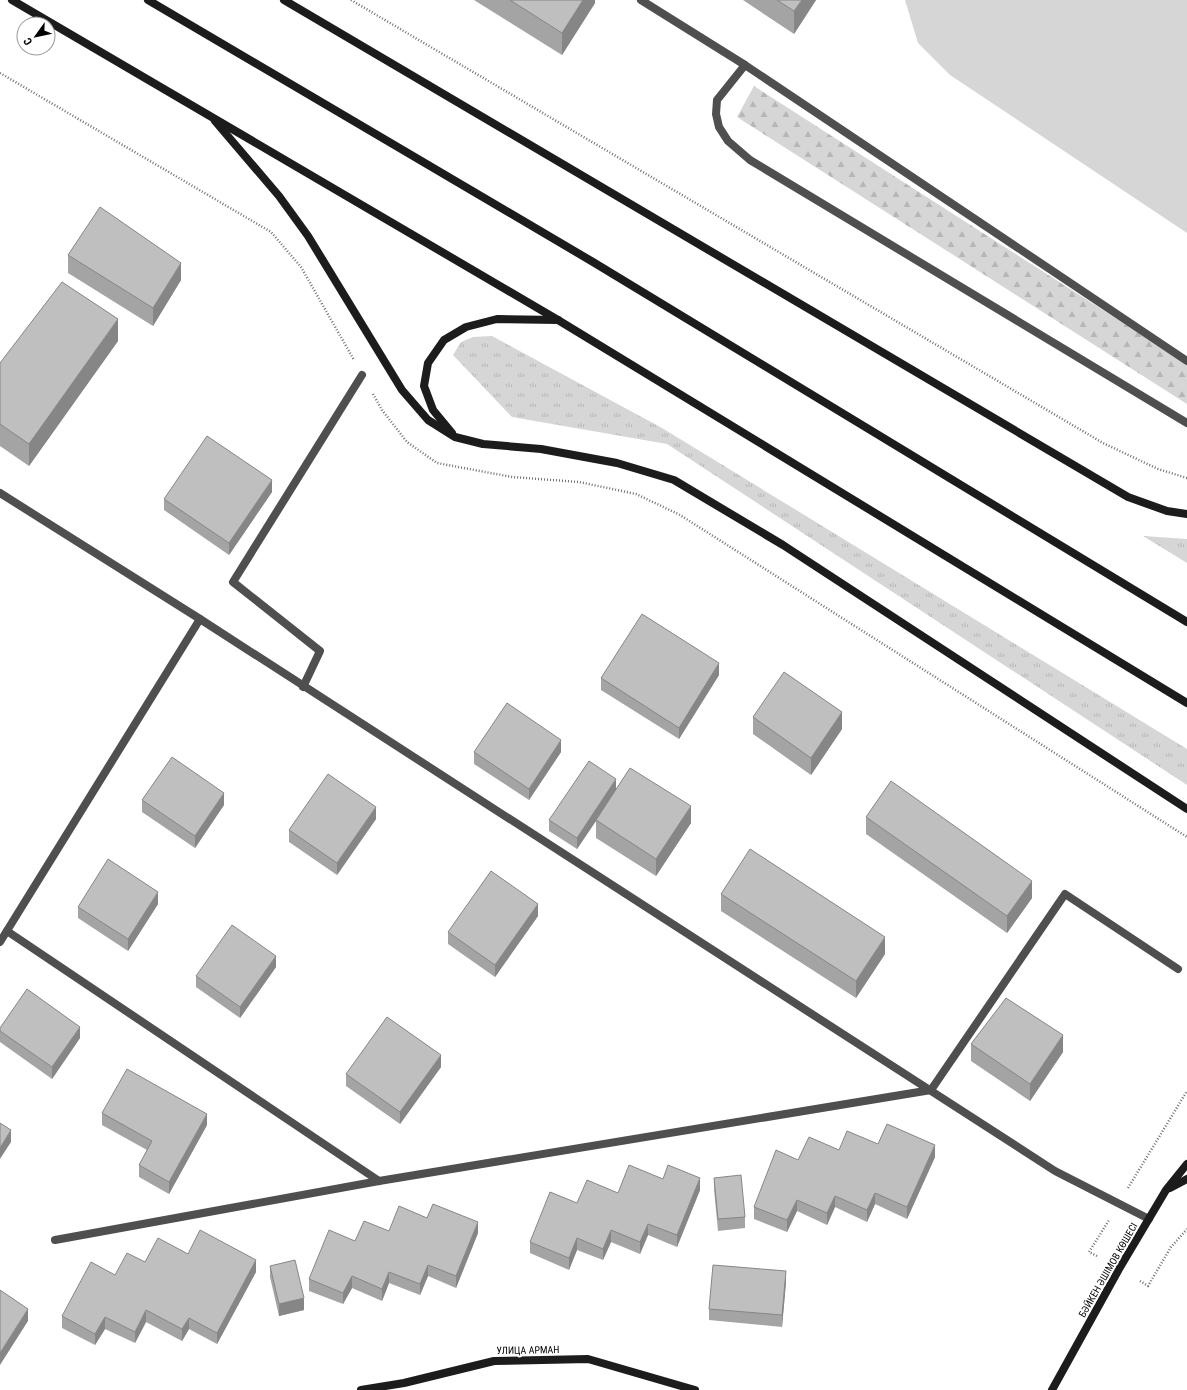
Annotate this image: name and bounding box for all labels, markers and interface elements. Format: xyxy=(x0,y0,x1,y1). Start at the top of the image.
north arrow xyxy=(16,16,56,56)
text: С xyxy=(21,35,35,47)
street label: БӘЙКЕН ӘШІМОВ КӨШЕСІ xyxy=(1076,1220,1140,1319)
street label: УЛИЦА АРМАН xyxy=(496,1344,560,1356)

